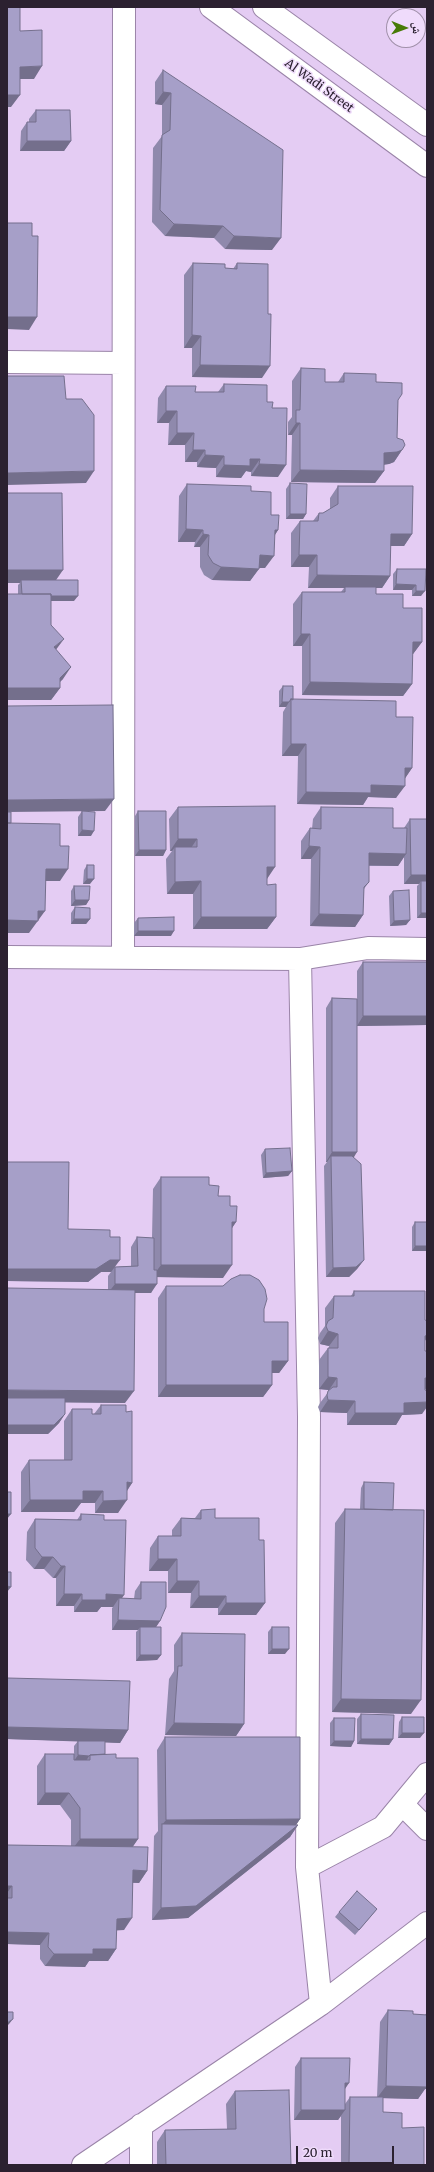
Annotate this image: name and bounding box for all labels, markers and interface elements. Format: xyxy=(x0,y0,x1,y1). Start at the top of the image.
north arrow xyxy=(386,8,426,48)
text: ش xyxy=(410,22,424,34)
street label: Al Wadi Street xyxy=(282,56,356,116)
scale bar xyxy=(298,2138,396,2164)
text: 20 m xyxy=(303,2145,332,2160)

